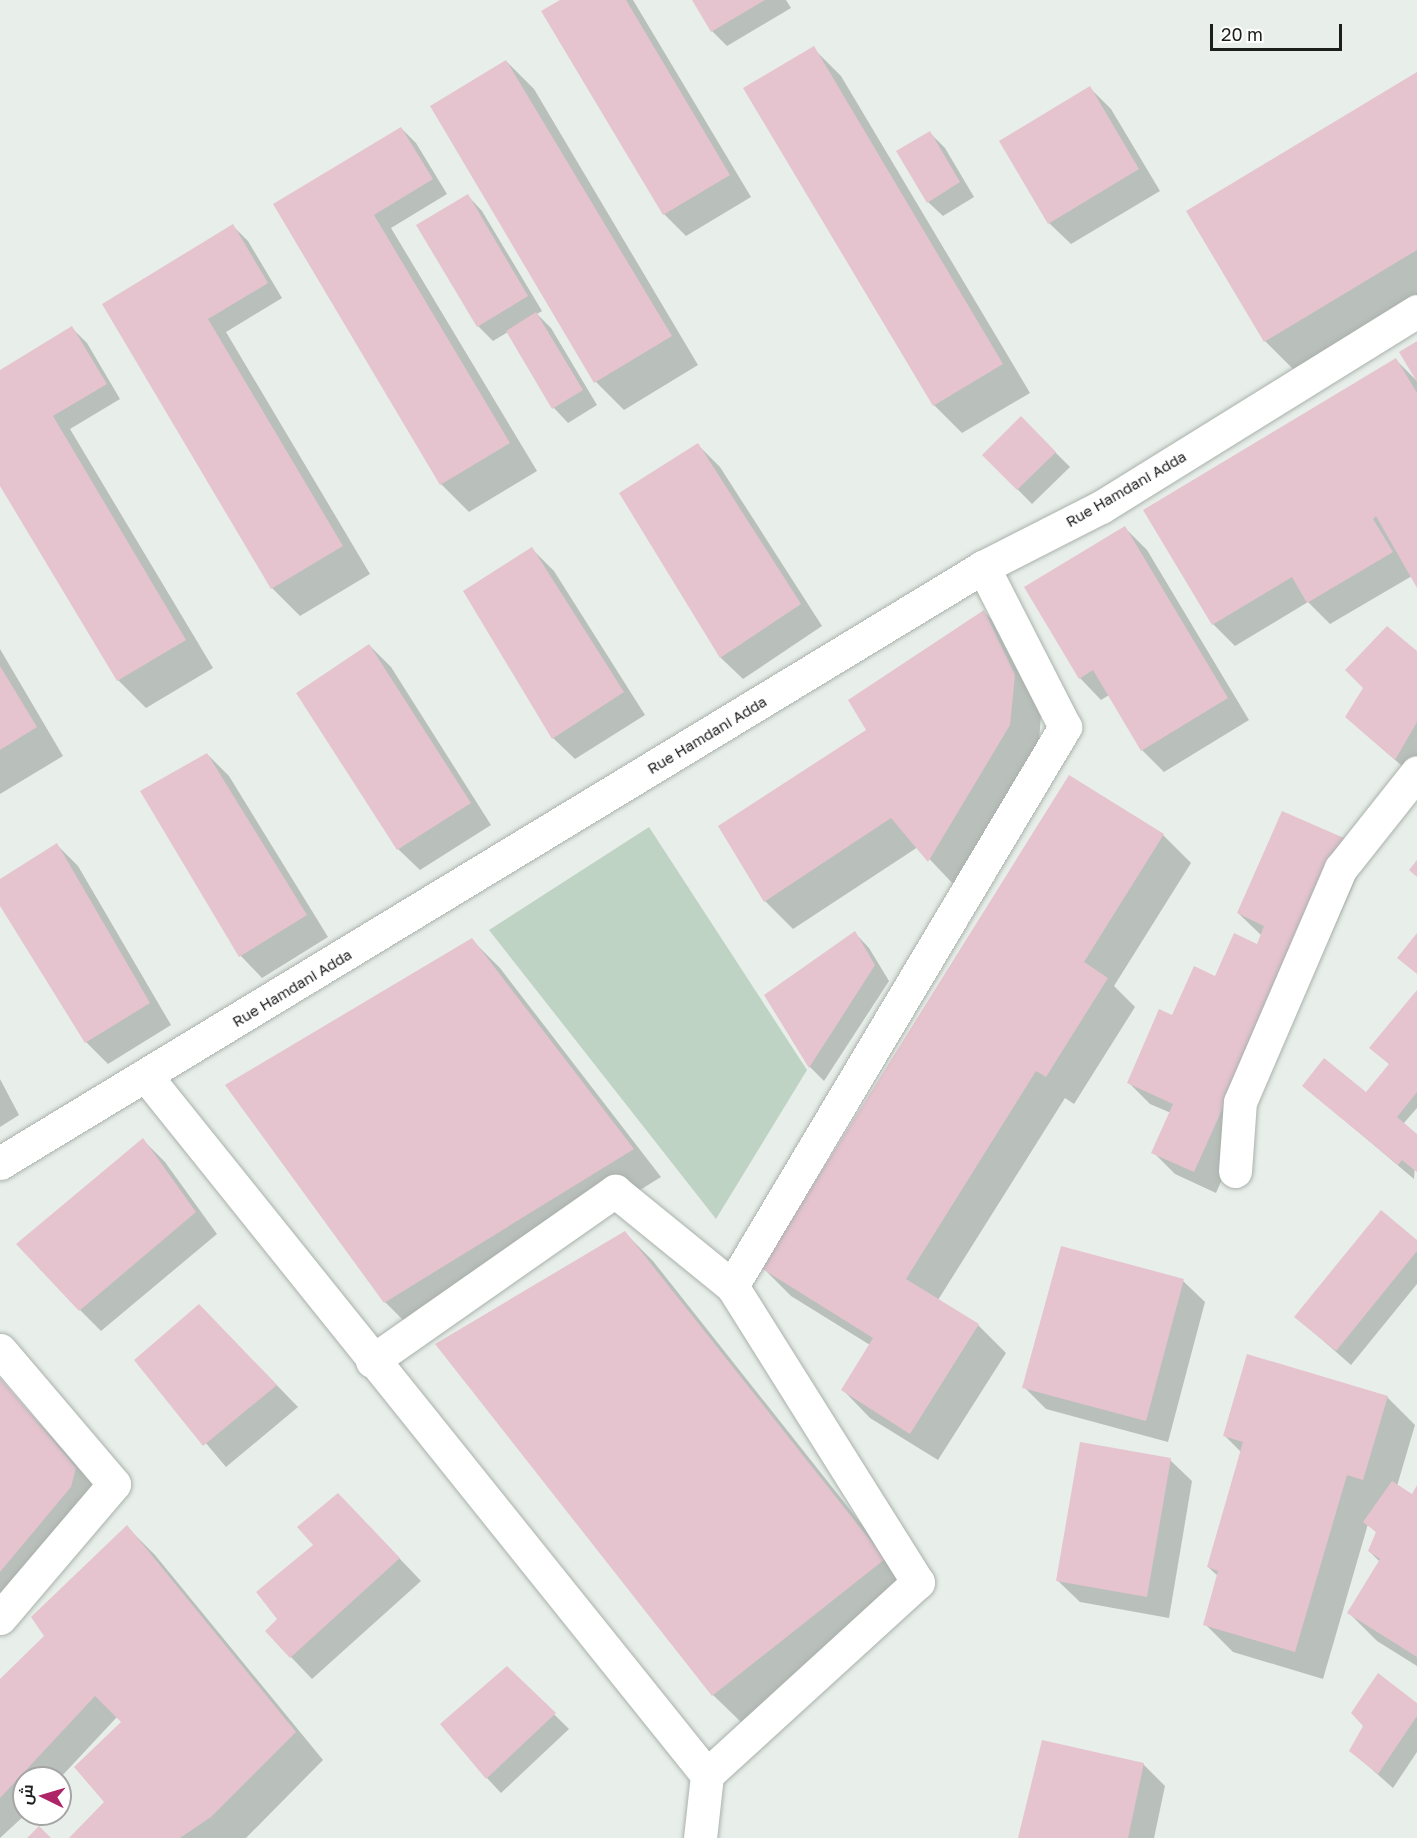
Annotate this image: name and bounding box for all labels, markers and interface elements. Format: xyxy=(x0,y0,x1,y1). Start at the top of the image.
scale bar xyxy=(1213,12,1345,50)
text: 20 m xyxy=(1221,23,1263,45)
street label: Rue Hamdani Adda xyxy=(1063,447,1189,531)
street label: Rue Hamdani Adda xyxy=(644,692,770,778)
street label: Rue Hamdani Adda xyxy=(229,945,355,1031)
north arrow xyxy=(12,1766,72,1826)
text: ش xyxy=(15,1784,37,1806)

